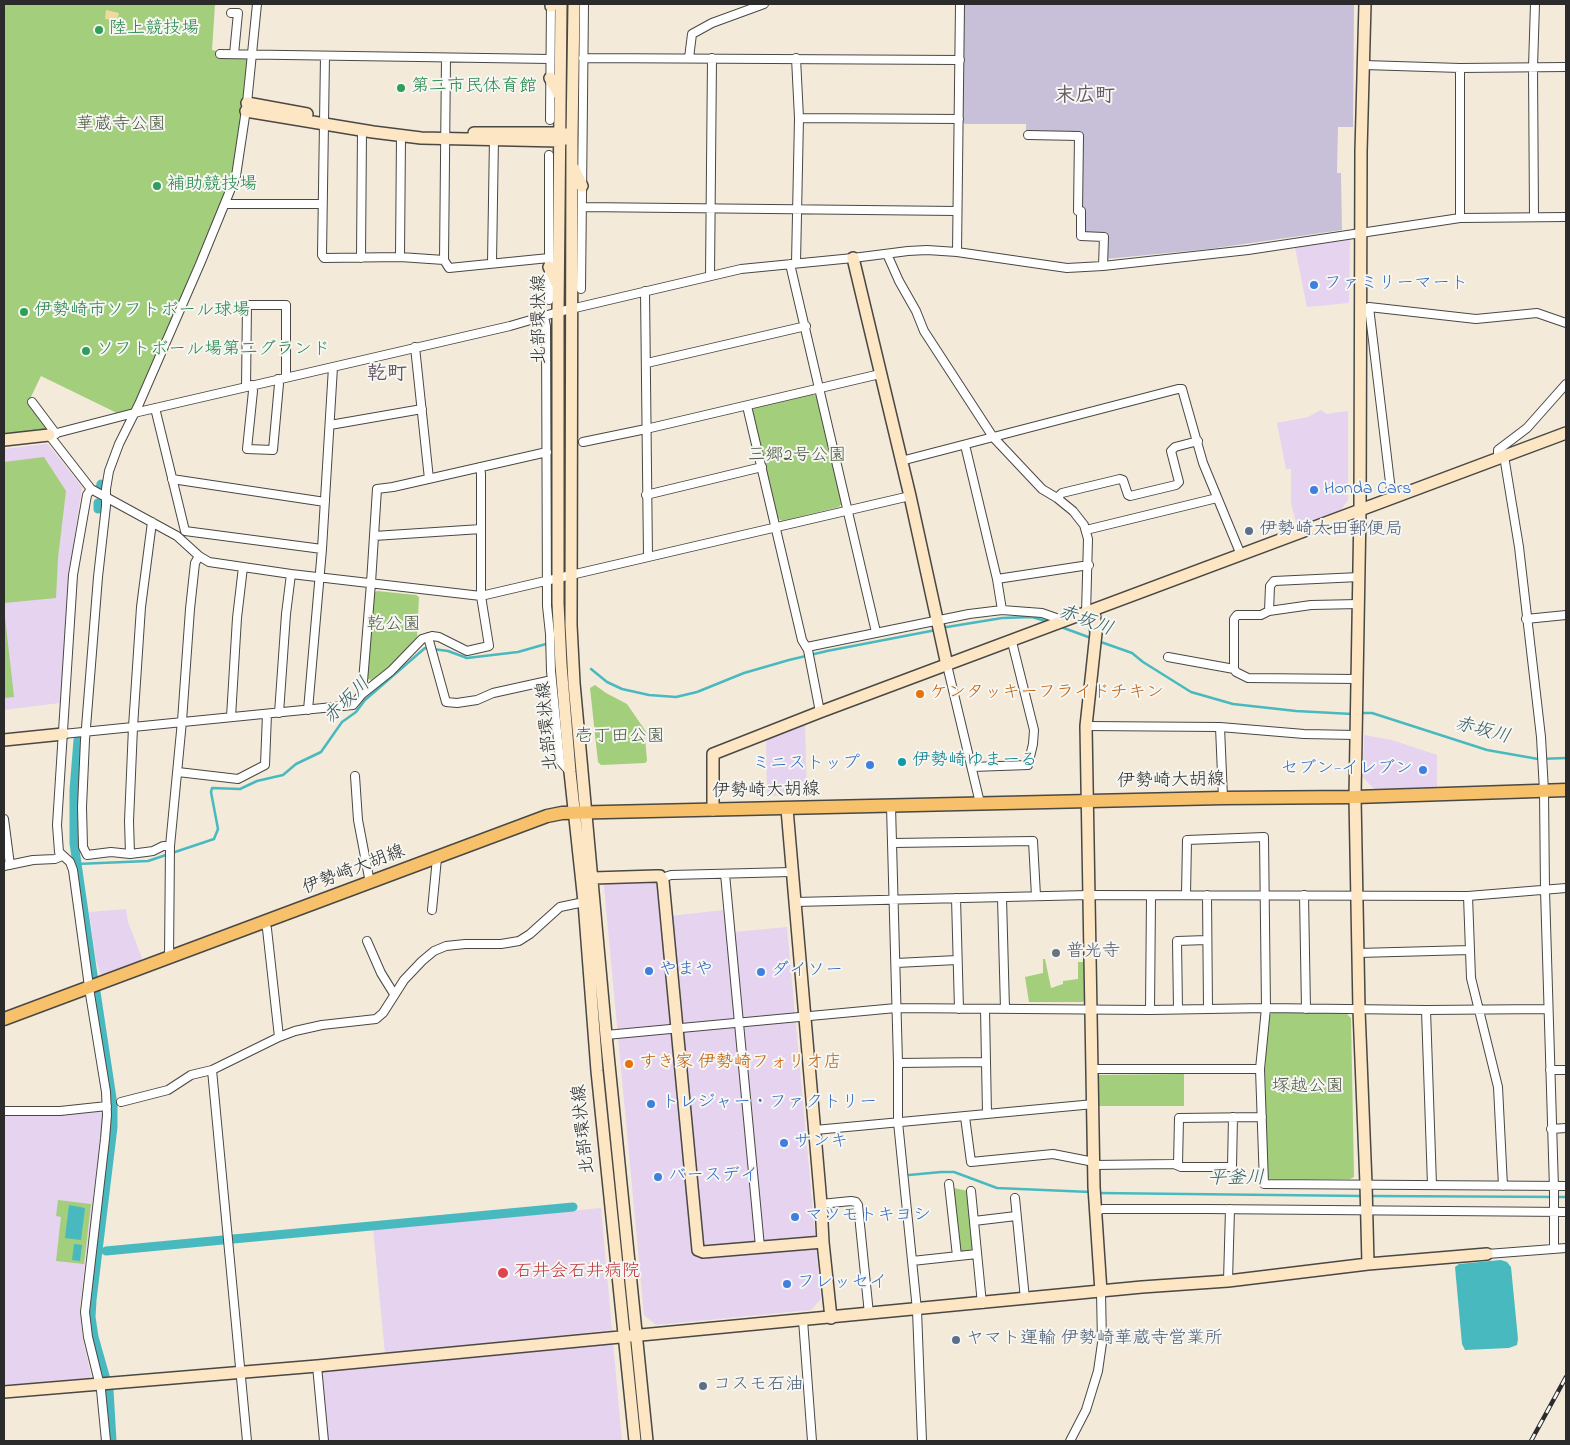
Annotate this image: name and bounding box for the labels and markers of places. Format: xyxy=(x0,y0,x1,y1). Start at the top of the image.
place label: 陸上競技場 xyxy=(109,19,199,41)
marker: 陸上競技場 xyxy=(93,24,105,36)
place label: 第二市民体育館 xyxy=(411,77,537,99)
marker: 第二市民体育館 xyxy=(395,82,407,94)
place label: 補助競技場 xyxy=(167,175,257,197)
marker: 補助競技場 xyxy=(151,180,163,192)
place label: ファミリーマート xyxy=(1324,274,1468,296)
marker: ファミリーマート xyxy=(1308,279,1320,291)
place label: 伊勢崎市ソフトボール球場 xyxy=(34,301,250,323)
marker: 伊勢崎市ソフトボール球場 xyxy=(18,306,30,318)
place label: ソフトボール場第二グランド xyxy=(96,340,330,362)
marker: ソフトボール場第二グランド xyxy=(80,345,92,357)
place label: Honda Cars xyxy=(1324,479,1411,501)
marker: Honda Cars xyxy=(1308,484,1320,496)
place label: 伊勢崎太田郵便局 xyxy=(1259,520,1403,542)
marker: 伊勢崎太田郵便局 xyxy=(1243,525,1255,537)
place label: ケンタッキーフライドチキン xyxy=(930,683,1164,705)
marker: ケンタッキーフライドチキン xyxy=(914,688,926,700)
place label: 伊勢崎ゆまーる xyxy=(912,751,1038,773)
place label: ミニストップ xyxy=(752,754,860,776)
marker: 伊勢崎ゆまーる xyxy=(896,756,908,768)
marker: ミニストップ xyxy=(864,759,876,771)
place label: セブン-イレブン xyxy=(1280,759,1413,781)
marker: セブン-イレブン xyxy=(1417,764,1429,776)
place label: 普光寺 xyxy=(1066,942,1120,964)
marker: 普光寺 xyxy=(1050,947,1062,959)
place label: やまや xyxy=(659,960,713,982)
place label: ダイソー xyxy=(771,961,843,983)
marker: やまや xyxy=(643,965,655,977)
marker: ダイソー xyxy=(755,966,767,978)
place label: すき家 伊勢崎フォリオ店 xyxy=(639,1053,841,1075)
marker: すき家 伊勢崎フォリオ店 xyxy=(623,1058,635,1070)
place label: トレジャー・ファクトリー xyxy=(661,1093,877,1115)
marker: トレジャー・ファクトリー xyxy=(645,1098,657,1110)
place label: サンキ xyxy=(794,1132,848,1154)
marker: サンキ xyxy=(778,1137,790,1149)
place label: バースデイ xyxy=(668,1166,758,1188)
marker: バースデイ xyxy=(652,1171,664,1183)
place label: マツモトキヨシ xyxy=(805,1206,931,1228)
marker: マツモトキヨシ xyxy=(789,1211,801,1223)
place label: 石井会石井病院 xyxy=(514,1262,640,1284)
marker: 石井会石井病院 xyxy=(496,1266,510,1280)
place label: フレッセイ xyxy=(797,1273,887,1295)
marker: フレッセイ xyxy=(781,1278,793,1290)
place label: ヤマト運輸 伊勢崎華蔵寺営業所 xyxy=(966,1329,1222,1351)
marker: ヤマト運輸 伊勢崎華蔵寺営業所 xyxy=(950,1334,962,1346)
place label: コスモ石油 xyxy=(713,1375,803,1397)
marker: コスモ石油 xyxy=(697,1380,709,1392)

